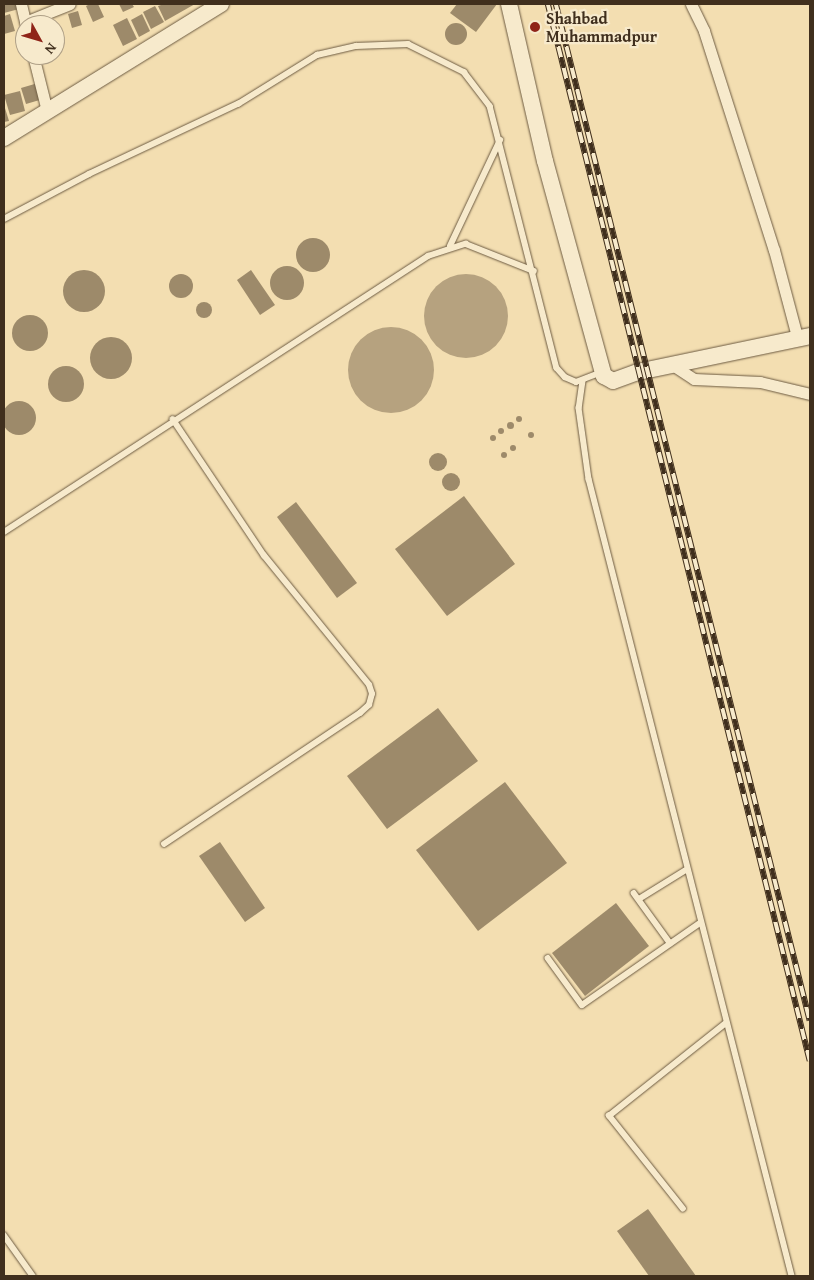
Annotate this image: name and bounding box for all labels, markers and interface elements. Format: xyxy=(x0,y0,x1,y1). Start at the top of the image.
place label: Shahbad Muhammadpur xyxy=(546,8,657,46)
north arrow xyxy=(15,15,65,65)
marker: Shahbad Muhammadpur xyxy=(528,20,542,34)
text: N xyxy=(40,39,62,59)

